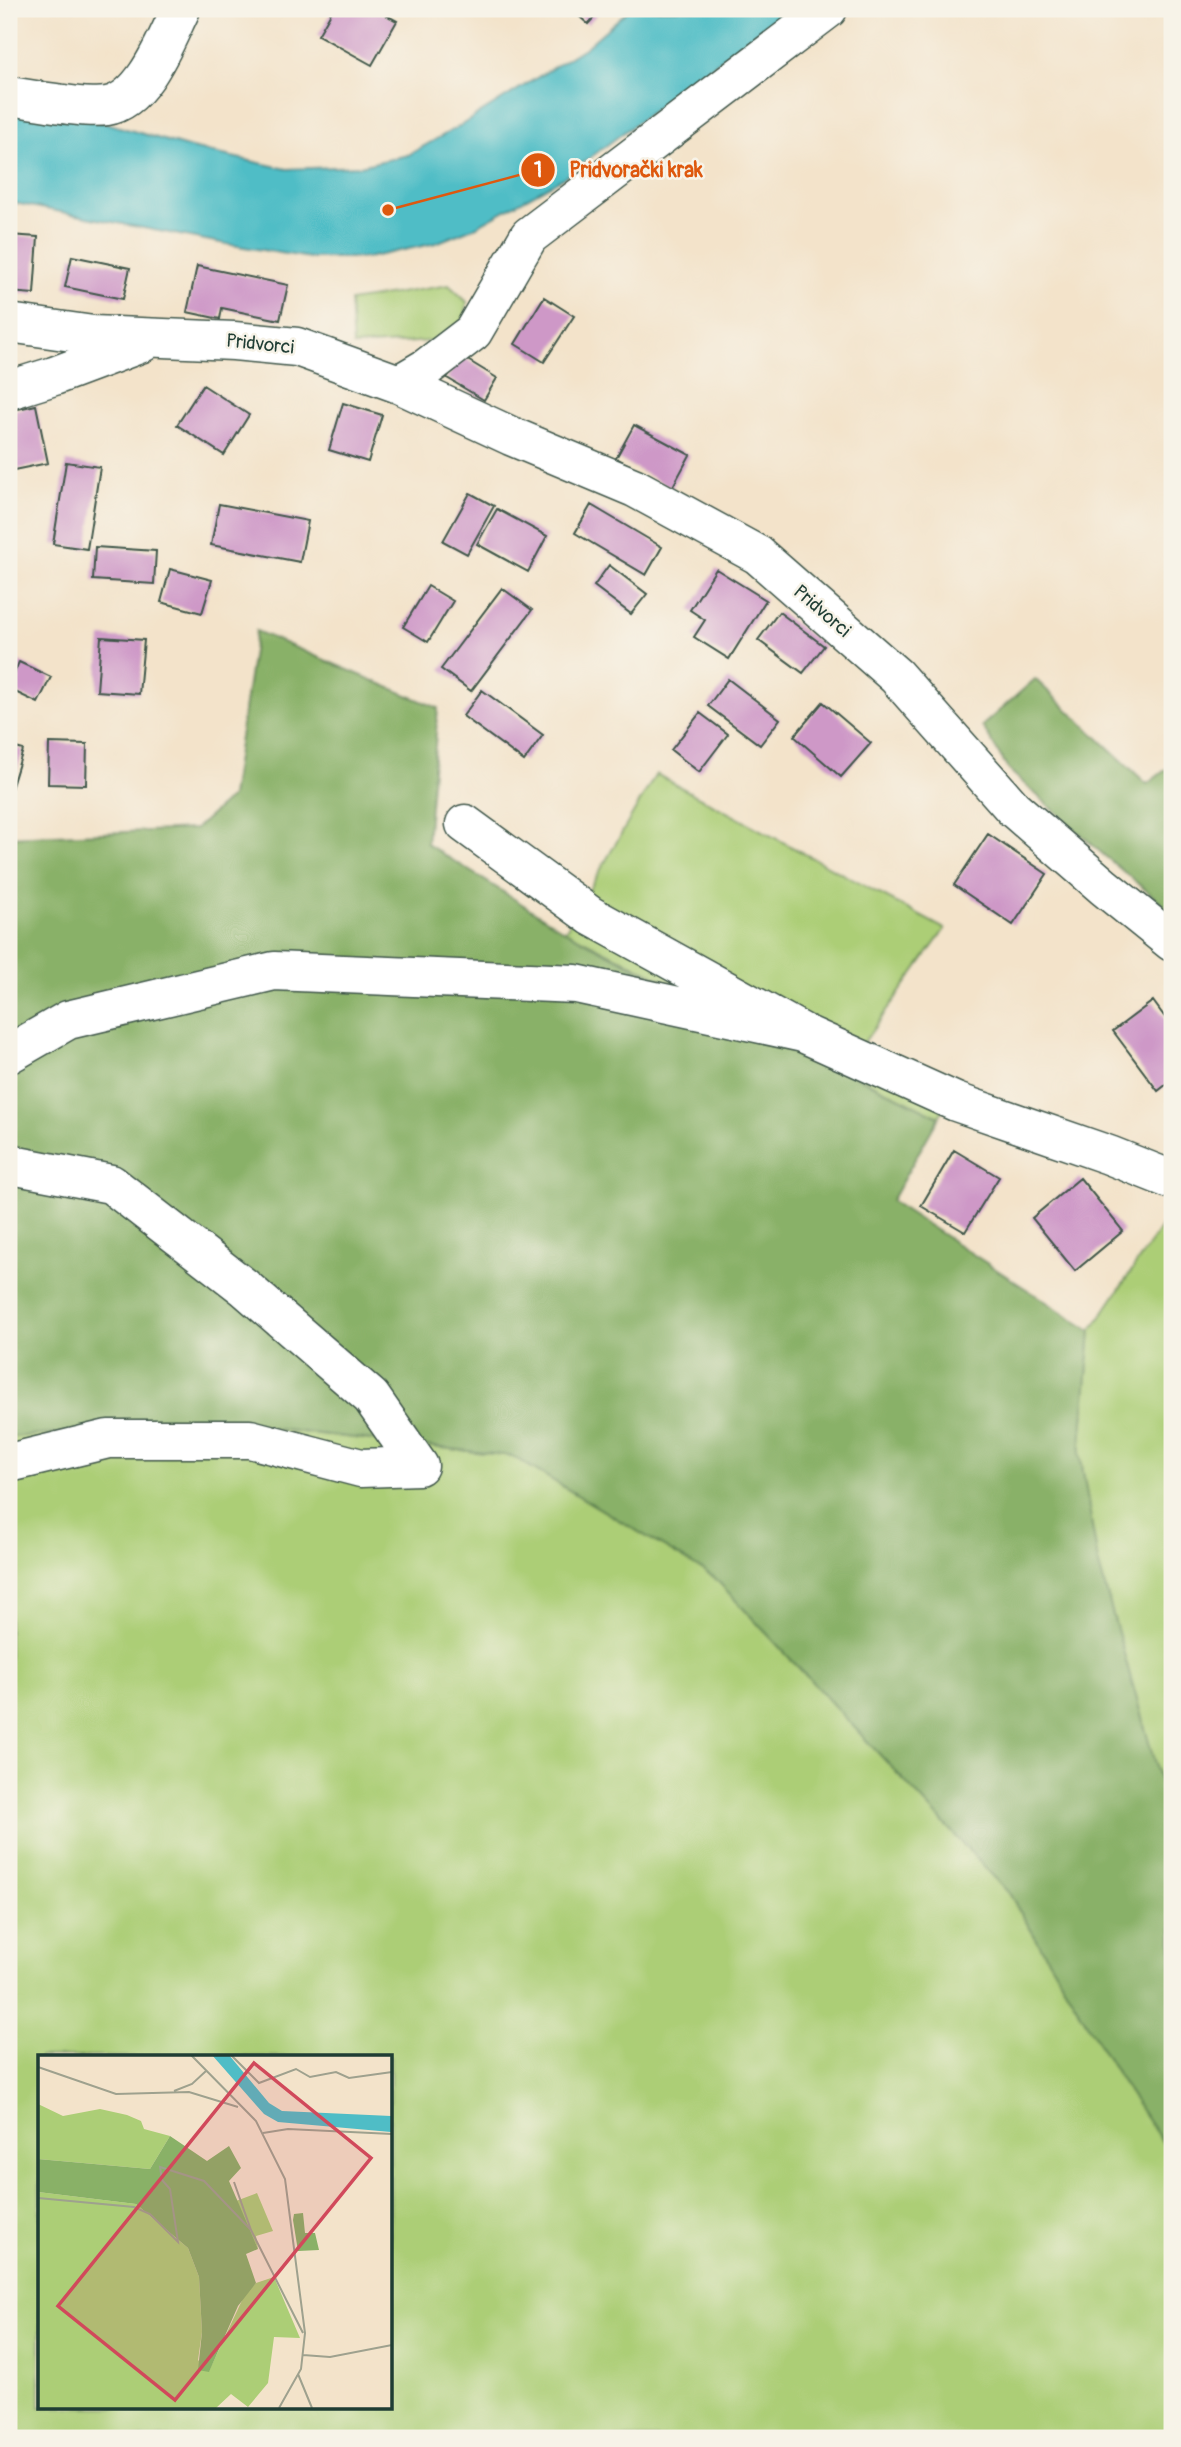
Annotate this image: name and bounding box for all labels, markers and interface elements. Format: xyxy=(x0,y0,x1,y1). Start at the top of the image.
callout: Pridvorački krak xyxy=(520,149,717,191)
text: 1 xyxy=(534,157,542,184)
text: Pridvorački krak xyxy=(569,157,703,184)
street label: Pridvorci xyxy=(225,329,295,359)
street label: Pridvorci xyxy=(788,580,856,642)
inset map xyxy=(38,2055,392,2408)

